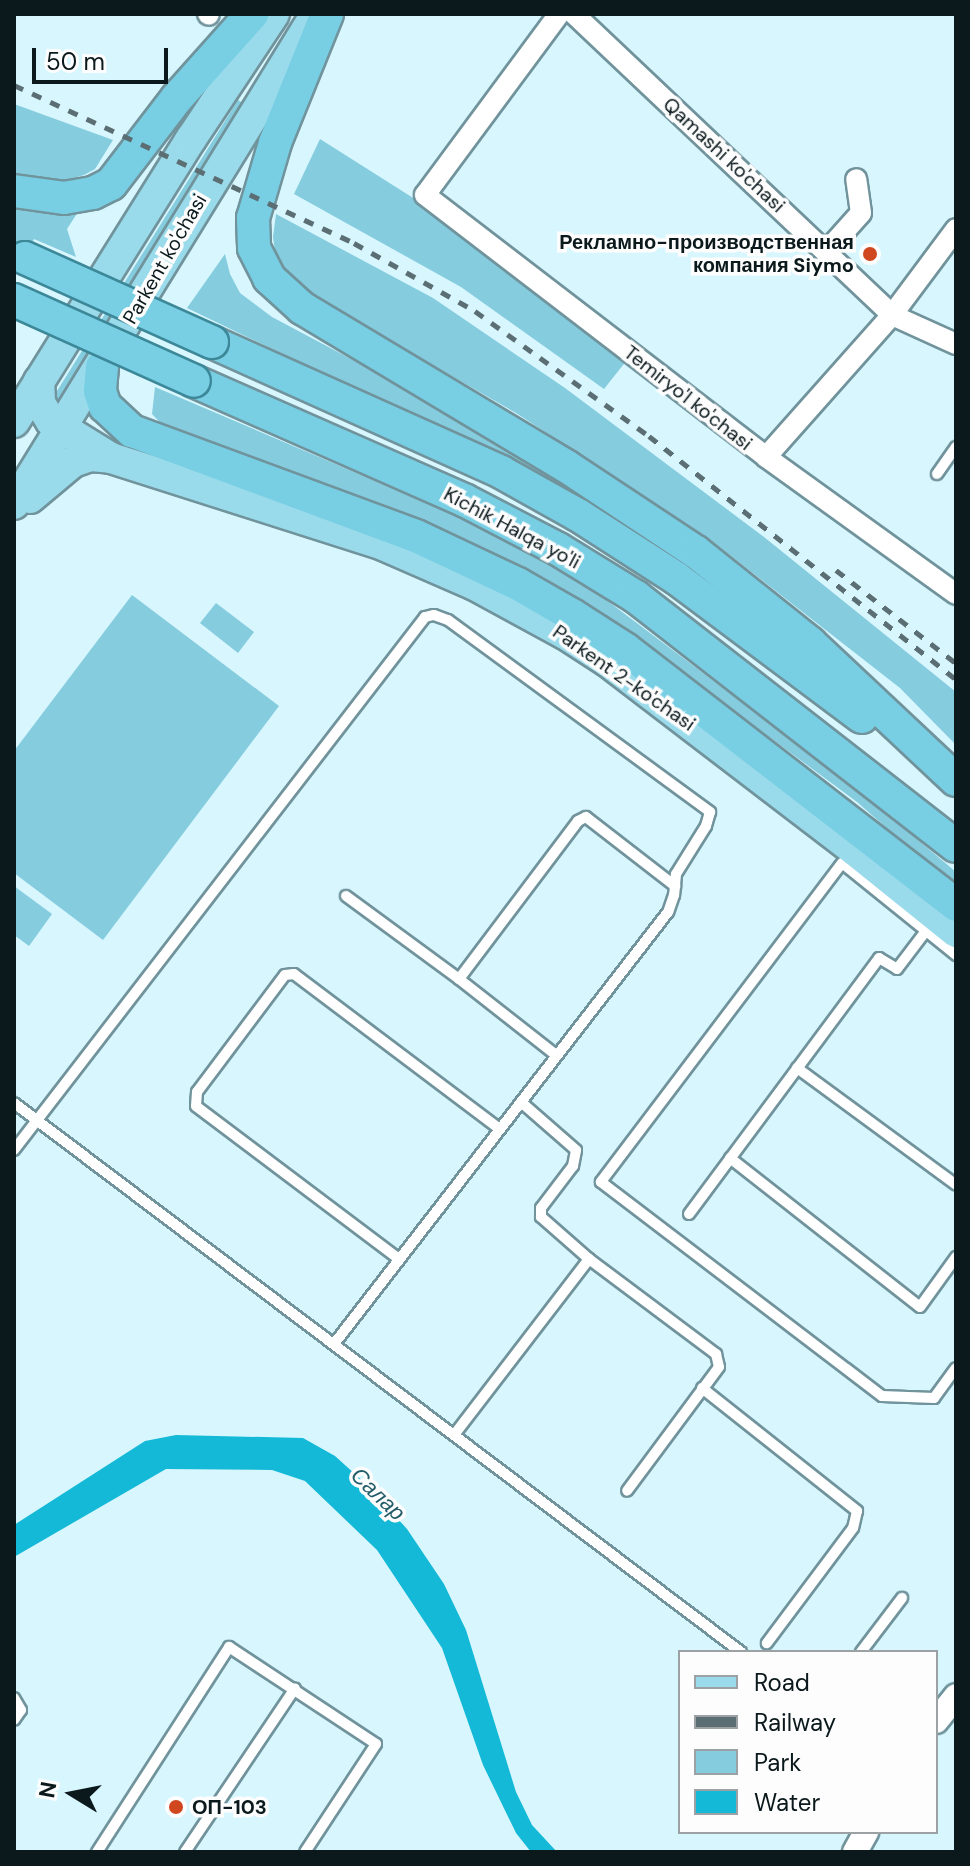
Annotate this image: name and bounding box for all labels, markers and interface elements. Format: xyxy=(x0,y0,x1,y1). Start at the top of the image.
scale bar xyxy=(36,32,172,82)
text: 50 m xyxy=(46,46,105,77)
street label: Qamashi ko'chasi xyxy=(658,92,790,218)
street label: Parkent ko'chasi xyxy=(118,190,212,328)
place label: Рекламно-производственная компания Siymo xyxy=(559,230,854,277)
marker: Рекламно-производственная компания Siymo xyxy=(861,245,879,263)
street label: Temiryo'l ko'chasi xyxy=(619,340,757,456)
street label: Kichik Halqa yo'li xyxy=(440,482,584,574)
street label: Parkent 2-ko'chasi xyxy=(548,620,700,736)
water label: Салар xyxy=(345,1462,411,1526)
legend xyxy=(678,1650,938,1834)
text: Road xyxy=(754,1667,810,1698)
text: Railway xyxy=(754,1707,836,1738)
text: Park xyxy=(754,1747,801,1778)
north arrow xyxy=(32,1754,112,1834)
text: N xyxy=(32,1779,64,1800)
text: Water xyxy=(754,1787,820,1818)
place label: ОП-103 xyxy=(192,1795,267,1819)
marker: ОП-103 xyxy=(167,1798,185,1816)

